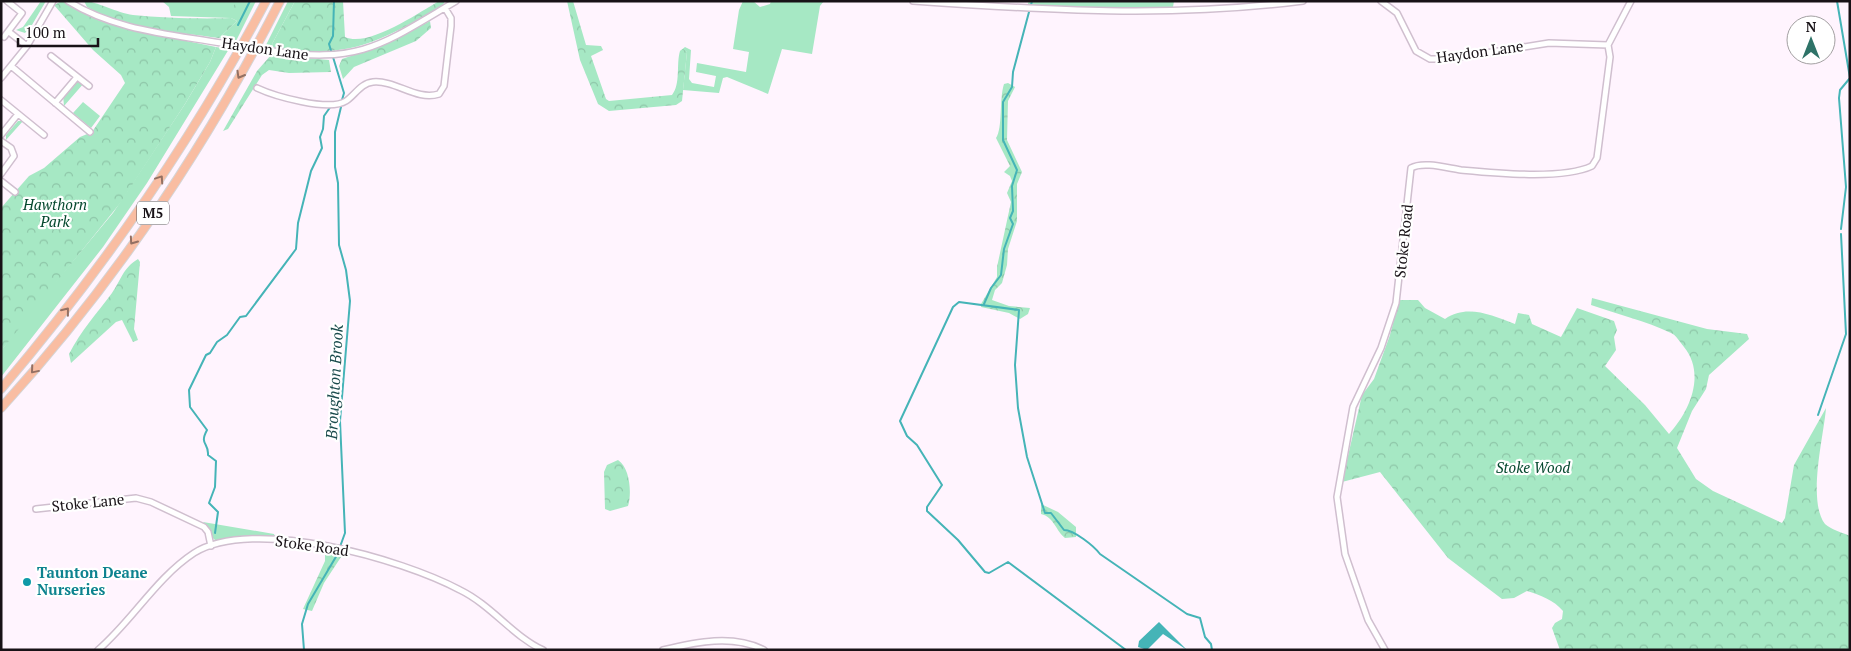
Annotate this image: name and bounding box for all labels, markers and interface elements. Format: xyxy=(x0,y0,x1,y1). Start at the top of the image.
scale bar xyxy=(18,15,98,47)
north arrow xyxy=(1786,15,1836,65)
text: N xyxy=(1806,17,1817,36)
text: 100 m xyxy=(25,22,66,42)
street label: Haydon Lane xyxy=(220,32,310,64)
street label: Haydon Lane xyxy=(1435,35,1525,67)
one-way arrow xyxy=(236,69,246,78)
one-way arrow xyxy=(154,175,164,184)
park label: Hawthorn Park xyxy=(22,194,87,231)
road number: M5 xyxy=(137,202,169,224)
street label: Stoke Road xyxy=(1389,203,1417,279)
one-way arrow xyxy=(130,235,139,245)
one-way arrow xyxy=(60,308,68,317)
water label: Broughton Brook xyxy=(320,324,348,441)
one-way arrow xyxy=(31,364,40,373)
park label: Stoke Wood xyxy=(1496,457,1571,477)
street label: Stoke Lane xyxy=(51,488,125,516)
street label: Stoke Road xyxy=(274,530,350,560)
place label: Taunton Deane Nurseries xyxy=(37,562,148,599)
marker: Taunton Deane Nurseries xyxy=(21,576,33,588)

